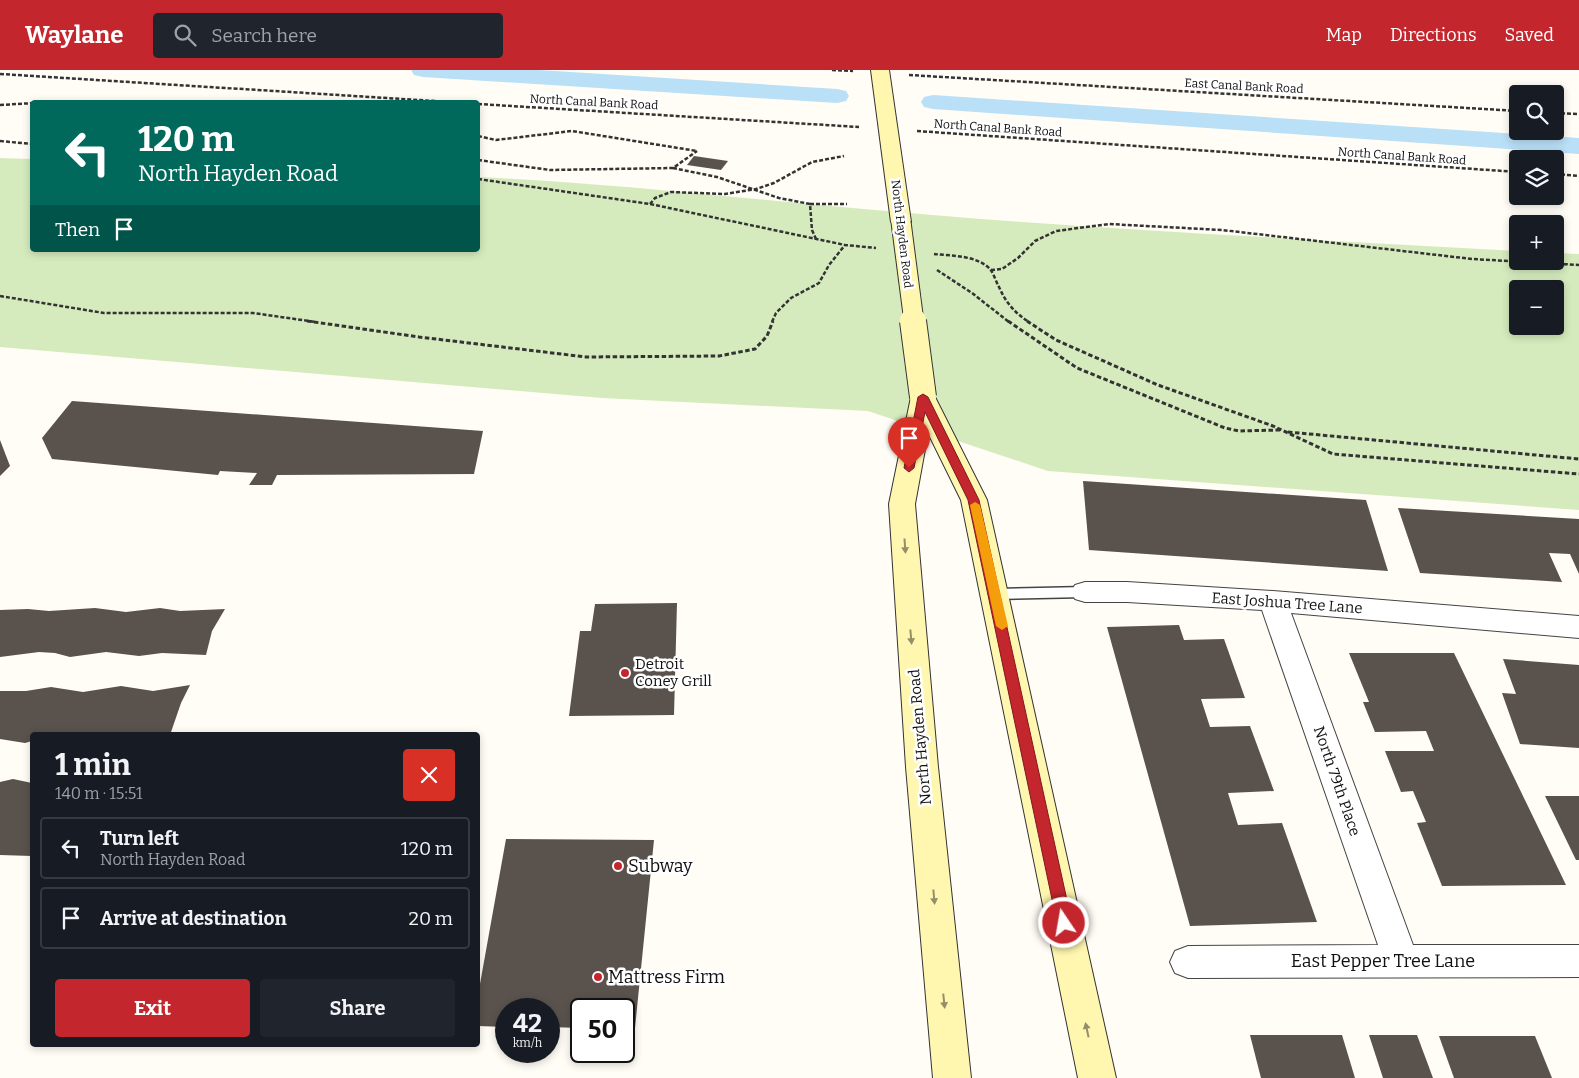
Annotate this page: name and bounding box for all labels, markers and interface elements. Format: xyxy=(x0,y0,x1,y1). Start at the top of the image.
search box xyxy=(153,13,503,58)
text: Waylane xyxy=(25,21,123,49)
icon: search xyxy=(171,21,199,49)
text: Search here xyxy=(211,24,317,47)
text: Map xyxy=(1326,24,1362,46)
text: Directions xyxy=(1390,24,1477,46)
text: Saved xyxy=(1505,24,1554,46)
street label: East Canal Bank Road xyxy=(1184,76,1304,96)
map controls xyxy=(1509,85,1564,335)
button: search xyxy=(1509,85,1564,140)
street label: North Canal Bank Road xyxy=(529,92,659,112)
street label: North Canal Bank Road xyxy=(933,117,1063,139)
text: 120 m xyxy=(138,118,235,160)
icon: left xyxy=(55,120,120,185)
street label: North Canal Bank Road xyxy=(1337,145,1467,167)
button: layers xyxy=(1509,150,1564,205)
text: North Hayden Road xyxy=(138,160,338,187)
street label: North Hayden Road xyxy=(888,179,916,289)
icon: arrive xyxy=(110,215,138,243)
button: + xyxy=(1509,215,1564,270)
text: Then xyxy=(55,218,100,241)
button: − xyxy=(1509,280,1564,335)
pin xyxy=(888,417,930,468)
icon: arrive xyxy=(895,424,923,452)
one-way arrow xyxy=(901,538,909,554)
street label: East Joshua Tree Lane xyxy=(1211,589,1363,617)
one-way arrow xyxy=(908,629,916,645)
place label: Detroit Coney Grill xyxy=(635,655,712,690)
marker: Detroit Coney Grill xyxy=(619,667,631,679)
street label: North Hayden Road xyxy=(905,668,935,806)
street label: North 79th Place xyxy=(1310,724,1364,838)
text: 1 min xyxy=(55,747,131,783)
button: close xyxy=(403,749,455,801)
text: 140 m · 15:51 xyxy=(55,784,143,803)
text: Turn left xyxy=(100,827,179,850)
icon: left xyxy=(57,834,85,862)
text: 120 m xyxy=(401,837,453,860)
text: North Hayden Road xyxy=(100,850,246,869)
place label: Subway xyxy=(628,855,693,877)
marker: Subway xyxy=(612,860,624,872)
one-way arrow xyxy=(930,889,938,905)
position arrow xyxy=(1037,896,1089,948)
icon: arrive xyxy=(57,904,85,932)
text: Arrive at destination xyxy=(100,907,287,930)
text: 20 m xyxy=(409,907,453,930)
street label: East Pepper Tree Lane xyxy=(1291,950,1475,972)
place label: Mattress Firm xyxy=(608,966,725,988)
marker: Mattress Firm xyxy=(592,971,604,983)
button: Exit xyxy=(55,979,250,1037)
button: Share xyxy=(260,979,455,1037)
one-way arrow xyxy=(940,993,948,1009)
speed limit sign: 50 xyxy=(570,998,635,1063)
text: 42 xyxy=(513,1009,542,1039)
one-way arrow xyxy=(1083,1023,1091,1038)
text: km/h xyxy=(513,1036,542,1050)

